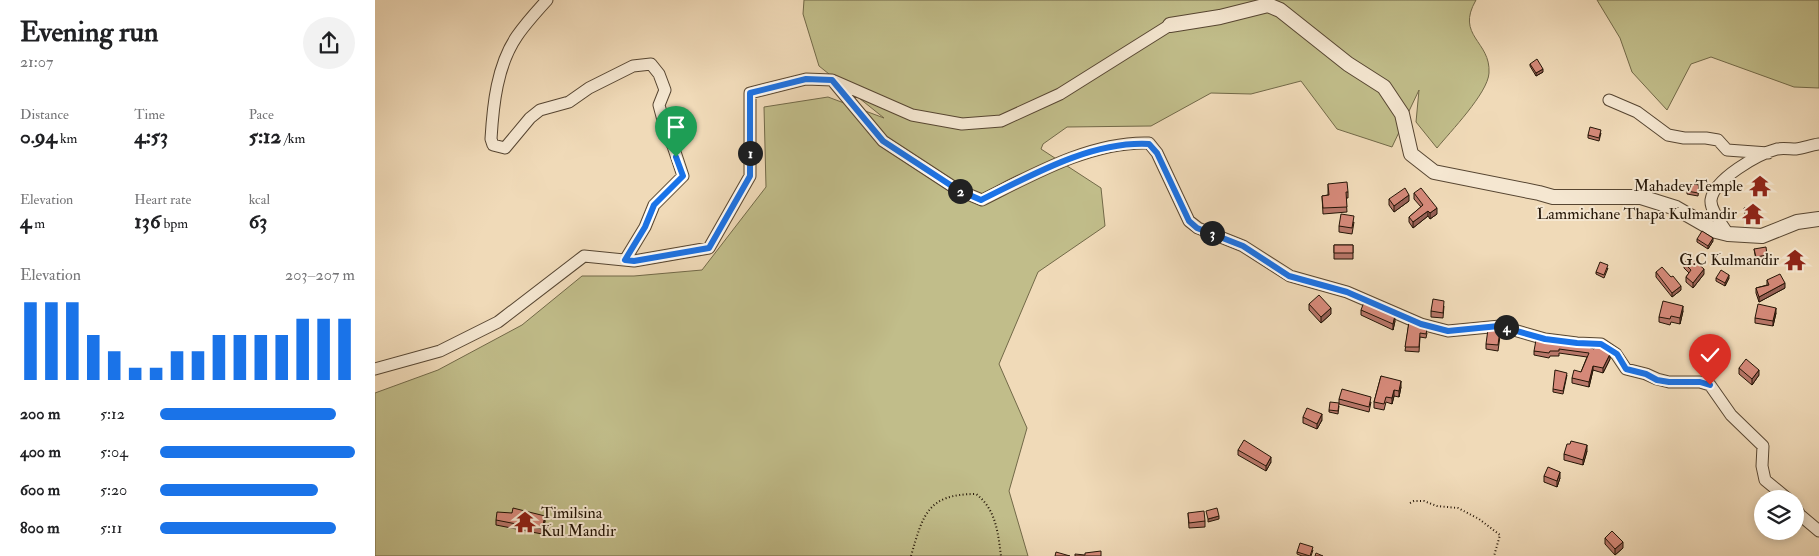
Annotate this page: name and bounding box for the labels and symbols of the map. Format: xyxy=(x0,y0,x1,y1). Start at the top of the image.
pin xyxy=(655,106,697,157)
pin: 1 xyxy=(737,140,763,166)
temple icon: Mahadev Temple xyxy=(1747,173,1773,199)
place label: Mahadev Temple xyxy=(1634,176,1743,197)
pin: 2 xyxy=(947,178,973,204)
temple icon: Lammichane Thapa Kulmandir xyxy=(1740,201,1766,227)
place label: Lammichane Thapa Kulmandir xyxy=(1537,204,1737,225)
pin: 3 xyxy=(1199,220,1225,246)
temple icon: G.C Kulmandir xyxy=(1782,247,1808,273)
place label: G.C Kulmandir xyxy=(1679,250,1779,270)
pin: 4 xyxy=(1493,314,1519,340)
pin xyxy=(1689,334,1731,385)
place label: Timilsina Kul Mandir xyxy=(541,503,616,541)
temple icon: Timilsina Kul Mandir xyxy=(512,509,538,535)

